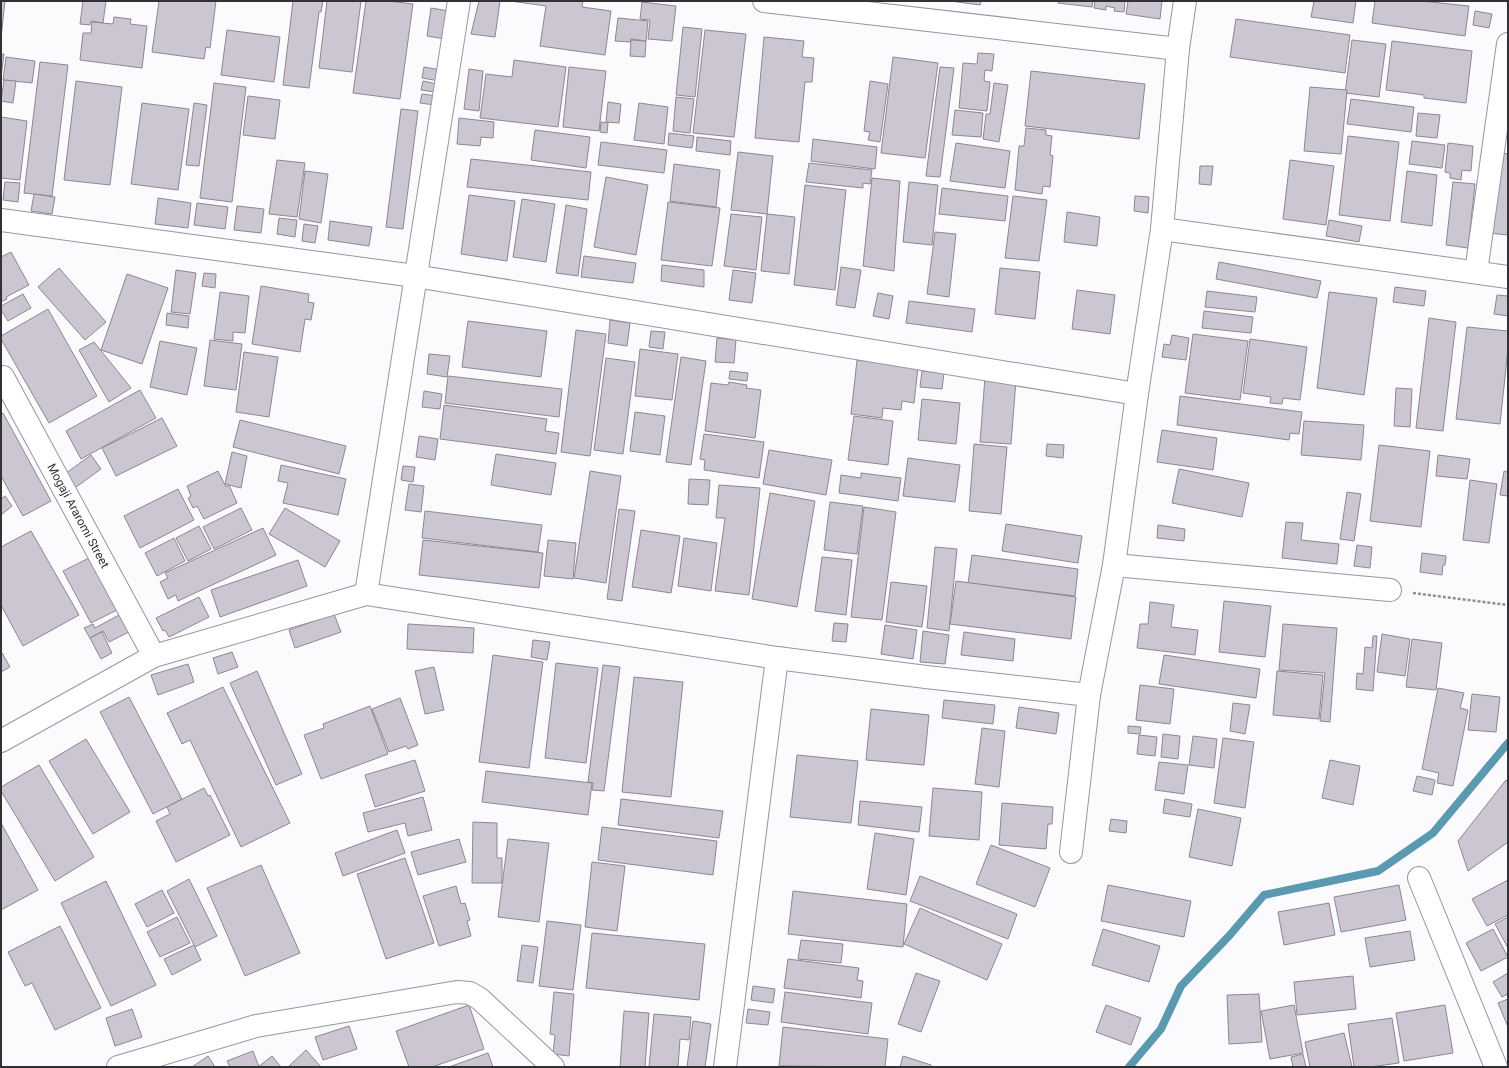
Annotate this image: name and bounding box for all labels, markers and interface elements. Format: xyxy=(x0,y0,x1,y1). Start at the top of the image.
street label: Mogaji Araromi Street xyxy=(44,461,112,571)

